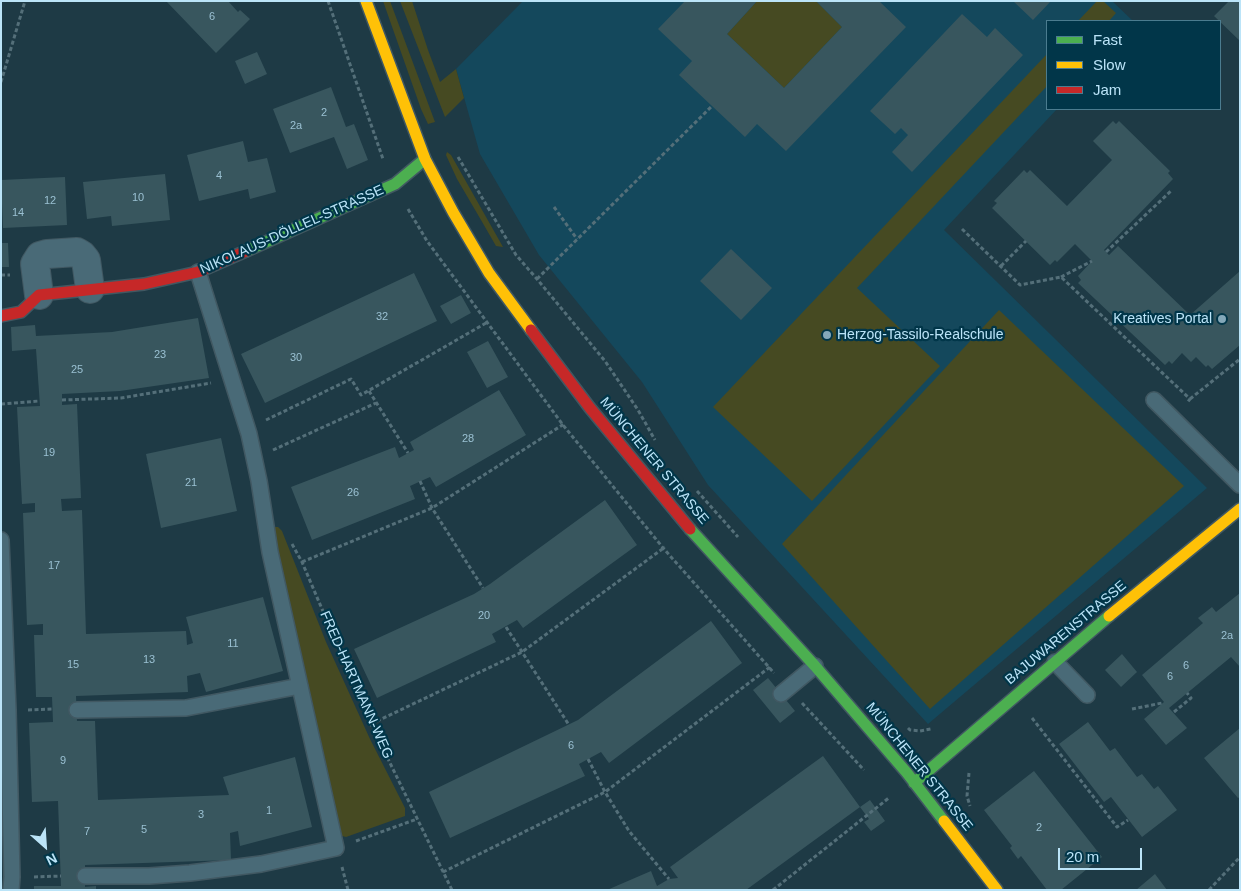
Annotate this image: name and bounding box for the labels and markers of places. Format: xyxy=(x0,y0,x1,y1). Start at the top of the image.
place label: Kreatives Portal xyxy=(1113,311,1212,327)
marker: Kreatives Portal xyxy=(1216,313,1228,325)
place label: Herzog-Tassilo-Realschule xyxy=(837,327,1004,343)
marker: Herzog-Tassilo-Realschule xyxy=(821,329,833,341)

